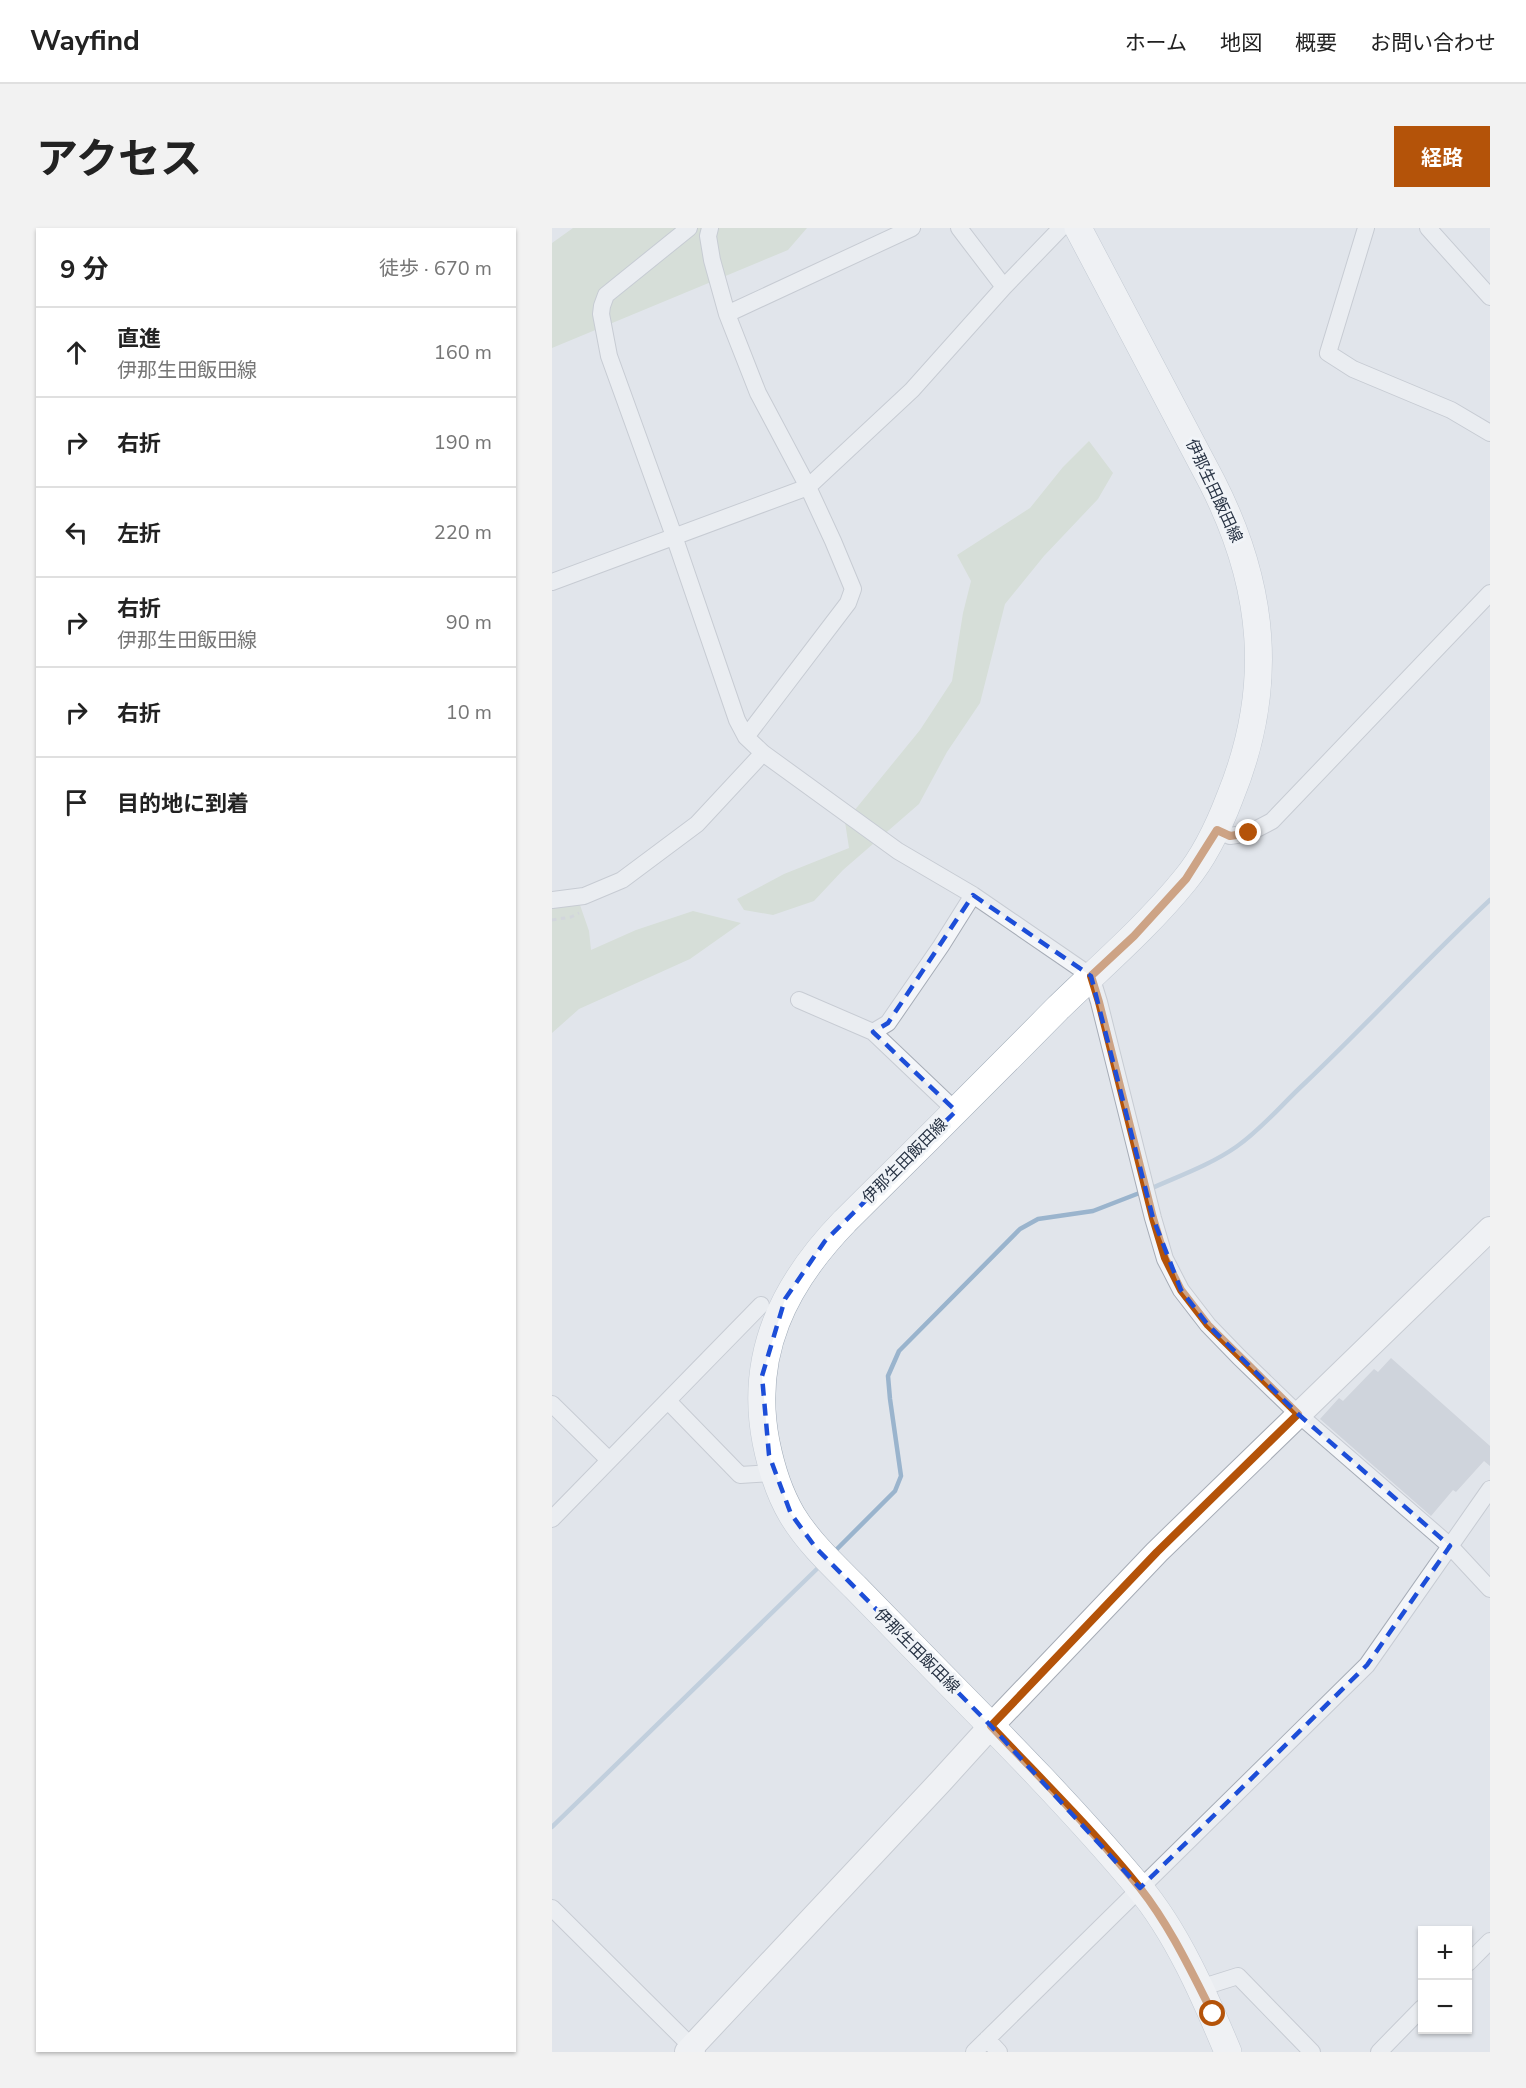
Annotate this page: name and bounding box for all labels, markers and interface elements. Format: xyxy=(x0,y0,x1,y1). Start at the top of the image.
text: Wayfind xyxy=(30,22,140,60)
text: ホーム xyxy=(1125,29,1187,57)
text: 地図 xyxy=(1220,29,1262,57)
text: 概要 xyxy=(1295,29,1337,57)
text: お問い合わせ xyxy=(1370,29,1496,57)
button: 経路 xyxy=(1394,126,1490,187)
text: アクセス xyxy=(36,131,202,188)
text: 9 分 xyxy=(60,252,109,287)
text: 徒歩 · 670 m xyxy=(379,255,492,282)
text: 直進 xyxy=(117,324,161,354)
icon: ahead xyxy=(60,336,93,369)
text: 160 m xyxy=(434,339,492,366)
text: 伊那生田飯田線 xyxy=(117,357,257,384)
icon: right xyxy=(60,426,93,459)
text: 右折 xyxy=(117,429,161,459)
text: 190 m xyxy=(434,429,492,456)
street label: 伊那生田飯田線 xyxy=(1180,436,1248,546)
icon: left xyxy=(60,516,93,549)
text: 左折 xyxy=(117,519,161,549)
text: 220 m xyxy=(434,519,492,546)
text: 右折 xyxy=(117,594,161,624)
icon: right xyxy=(60,606,93,639)
text: 90 m xyxy=(446,609,492,636)
text: 伊那生田飯田線 xyxy=(117,627,257,654)
icon: right xyxy=(60,696,93,729)
text: 右折 xyxy=(117,699,161,729)
text: 10 m xyxy=(446,699,492,726)
icon: arrive xyxy=(60,786,93,819)
text: 目的地に到着 xyxy=(117,789,249,819)
route end xyxy=(1235,819,1261,845)
street label: 伊那生田飯田線 xyxy=(858,1114,952,1208)
street label: 伊那生田飯田線 xyxy=(870,1604,964,1698)
map controls xyxy=(1418,1926,1472,2034)
button: + xyxy=(1418,1926,1472,1980)
button: − xyxy=(1418,1980,1472,2034)
route start xyxy=(1199,2000,1225,2026)

